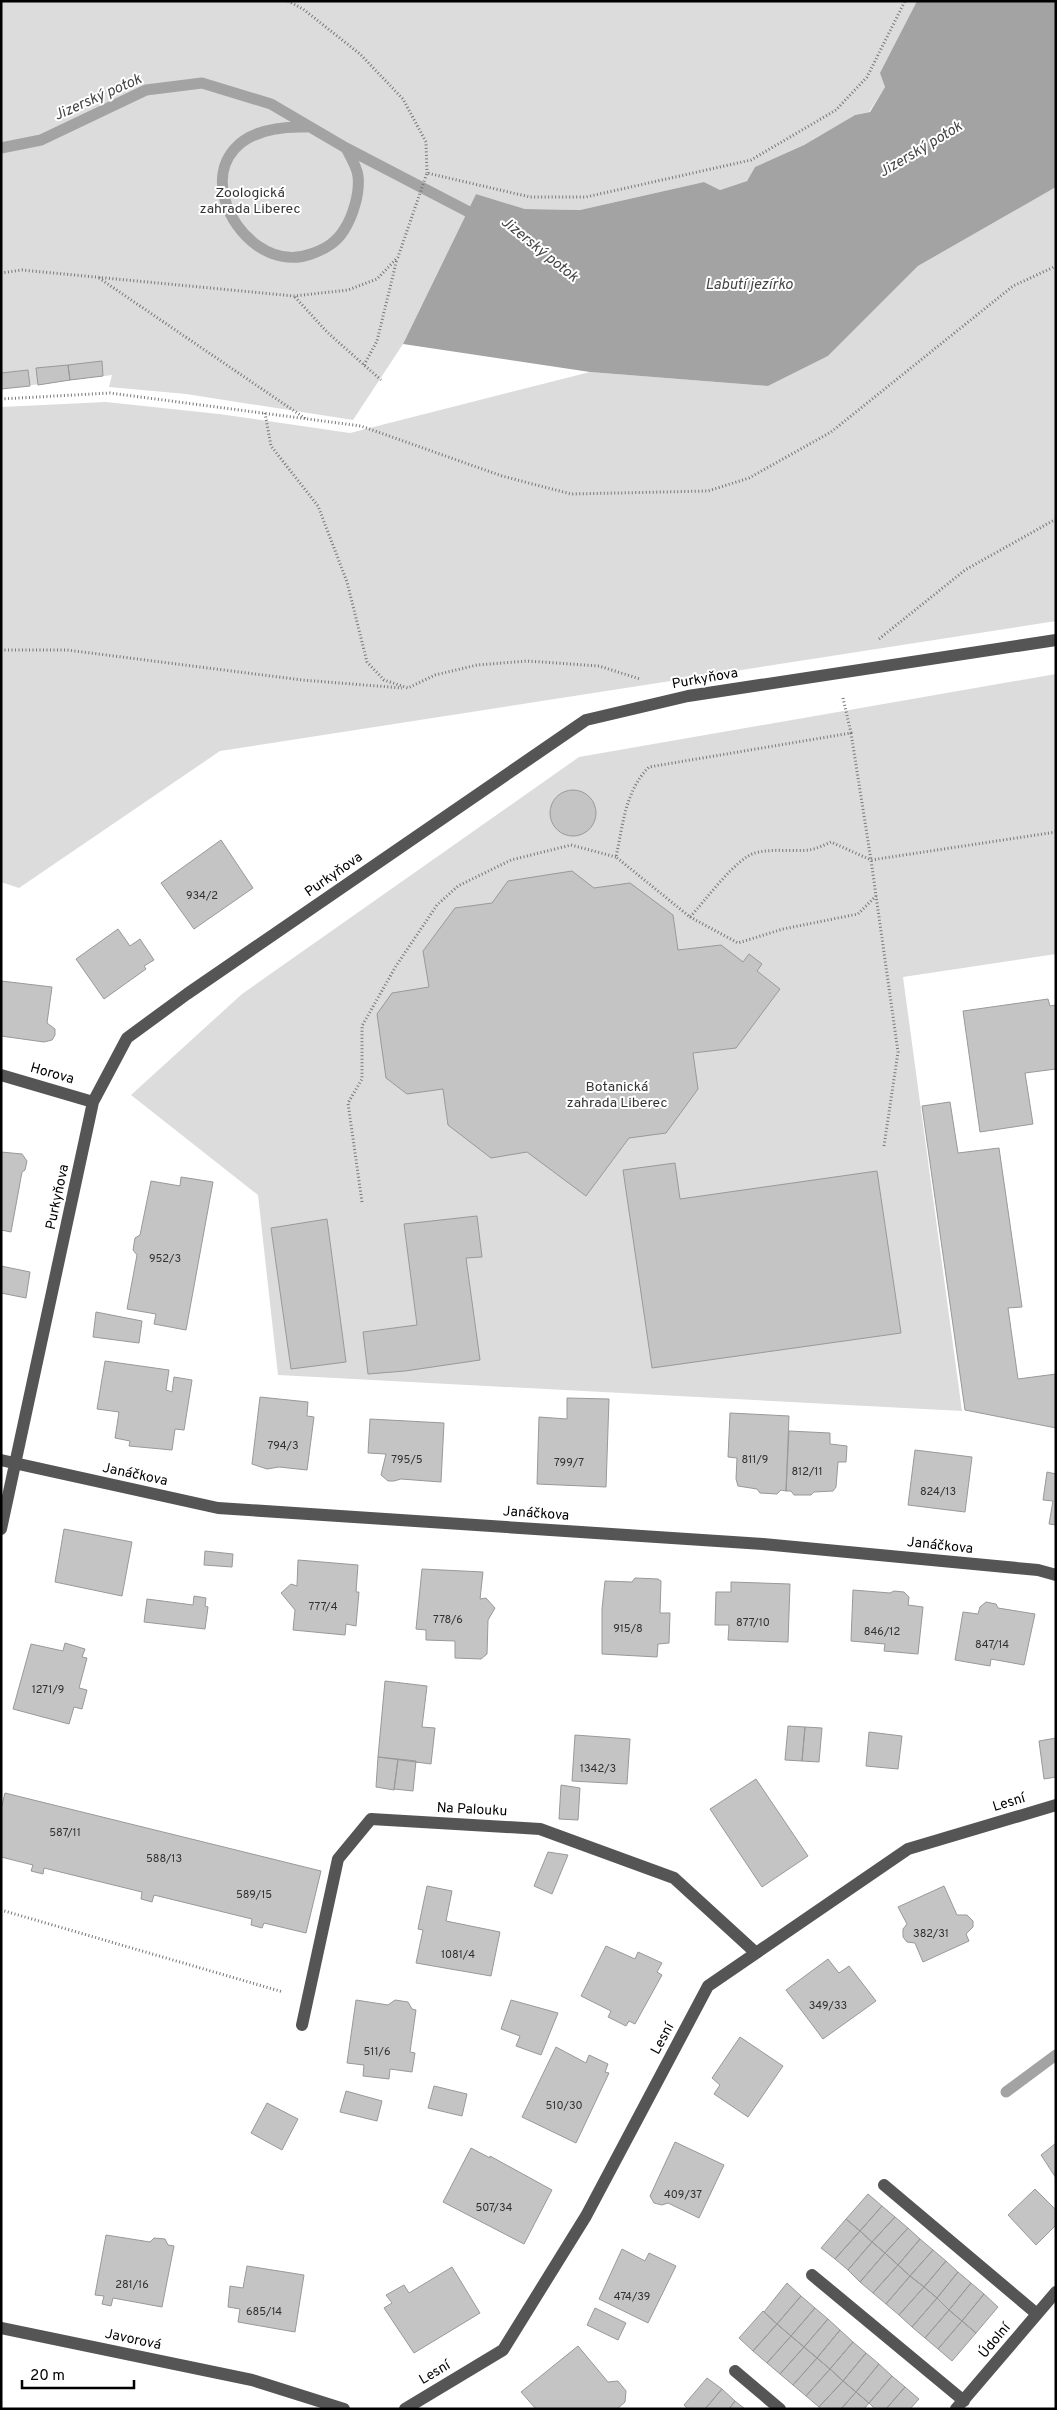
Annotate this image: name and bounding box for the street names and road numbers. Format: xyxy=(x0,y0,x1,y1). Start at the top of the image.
street label: Purkyňova xyxy=(671,665,739,693)
street label: Purkyňova xyxy=(302,849,366,901)
street label: Horova xyxy=(28,1060,76,1088)
street label: Purkyňova xyxy=(43,1163,73,1231)
street label: Janáčkova xyxy=(101,1460,169,1490)
street label: Janáčkova xyxy=(502,1503,570,1525)
street label: Janáčkova xyxy=(906,1534,974,1558)
street label: Lesní xyxy=(991,1790,1029,1816)
street label: Na Palouku xyxy=(436,1800,508,1820)
street label: Lesní xyxy=(648,2019,679,2058)
street label: Údolní xyxy=(975,2318,1015,2362)
street label: Javorová xyxy=(103,2326,163,2354)
street label: Lesní xyxy=(416,2356,455,2389)

